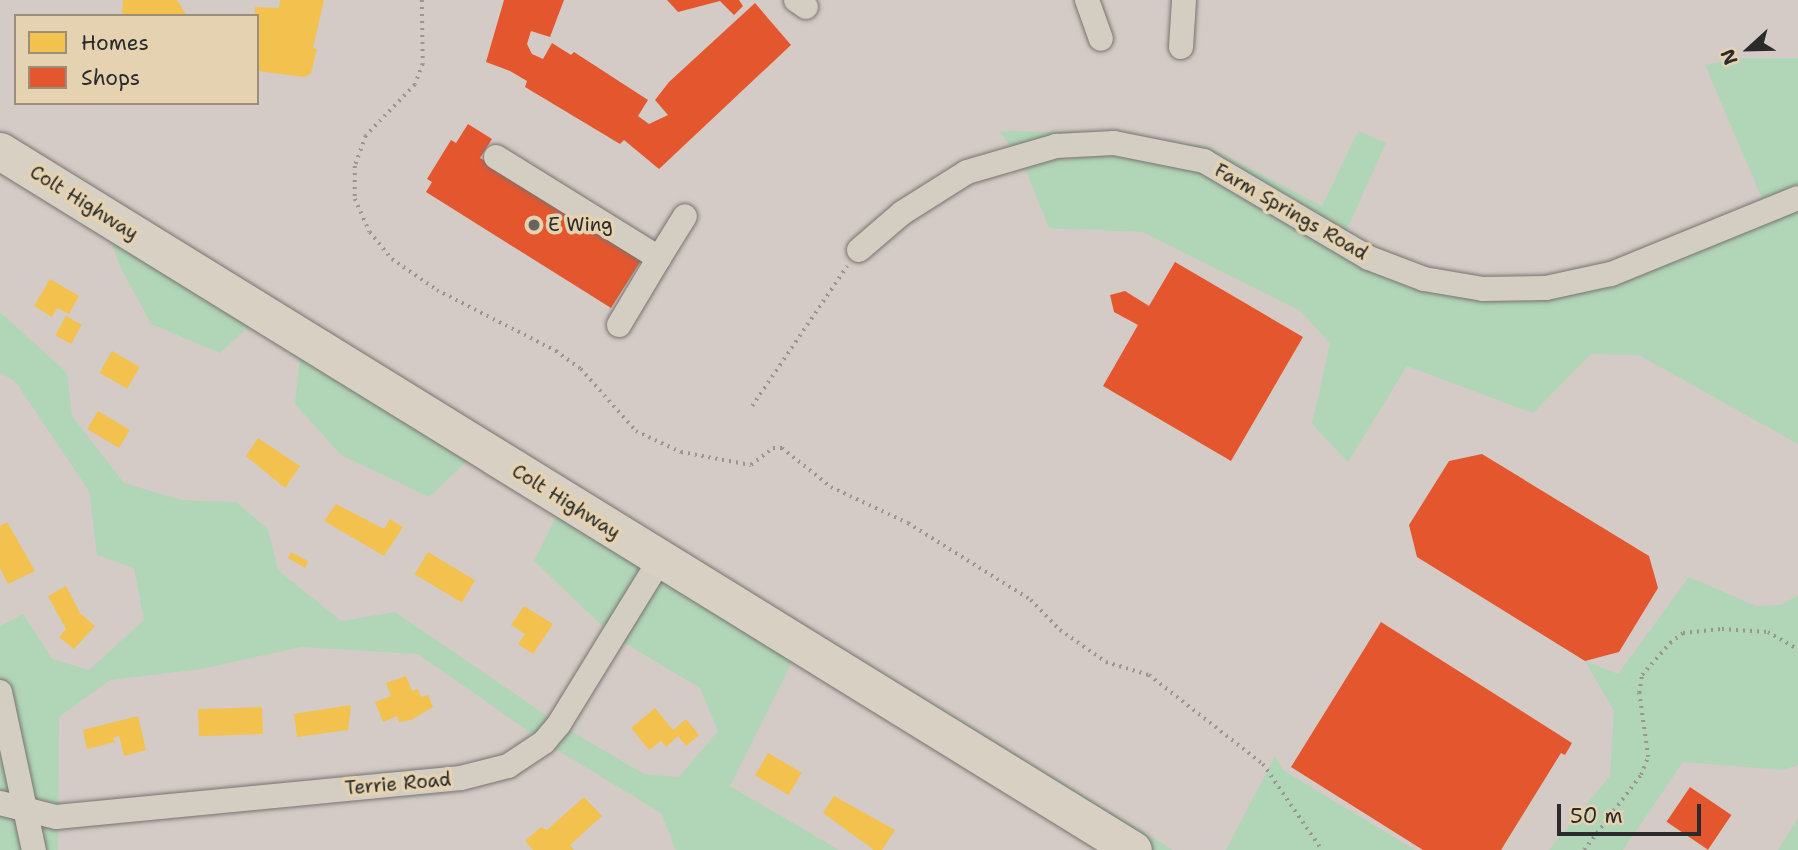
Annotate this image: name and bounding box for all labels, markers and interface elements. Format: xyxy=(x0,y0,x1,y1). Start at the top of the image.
legend xyxy=(14,14,259,105)
north arrow xyxy=(1714,14,1784,84)
text: Homes xyxy=(81,29,149,57)
text: N xyxy=(1715,45,1743,69)
text: Shops xyxy=(81,64,140,92)
street label: Farm Springs Road xyxy=(1210,159,1372,265)
street label: Colt Highway xyxy=(26,161,142,245)
place label: E Wing xyxy=(548,214,613,236)
marker: E Wing xyxy=(526,217,542,233)
street label: Colt Highway xyxy=(508,460,624,544)
street label: Terrie Road xyxy=(344,768,452,800)
scale bar xyxy=(1560,790,1703,834)
text: 50 m xyxy=(1570,802,1623,830)

